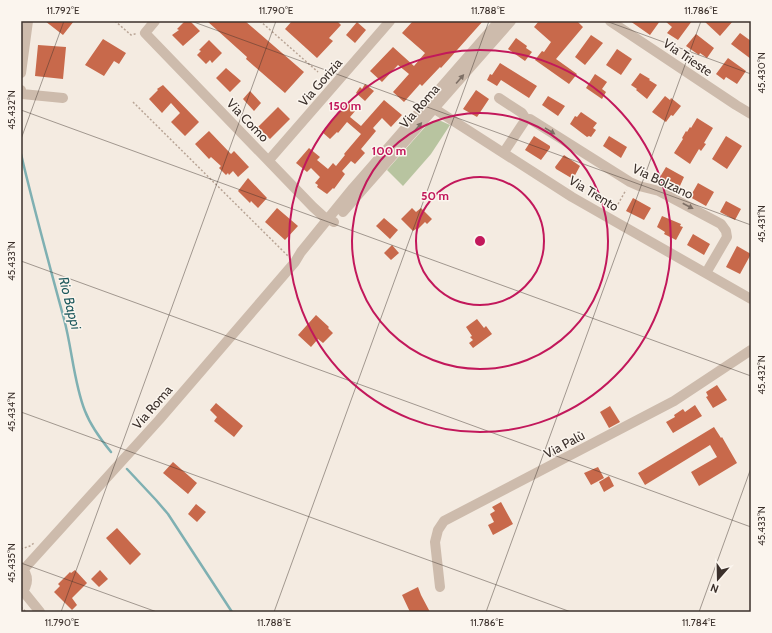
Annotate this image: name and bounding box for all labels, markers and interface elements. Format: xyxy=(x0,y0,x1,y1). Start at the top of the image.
text: 11.792°E xyxy=(46,4,80,17)
text: 11.790°E xyxy=(259,4,294,17)
text: 11.788°E xyxy=(471,4,506,17)
text: 11.786°E xyxy=(684,4,718,17)
street label: Via Trieste xyxy=(660,35,716,80)
text: 45.430°N xyxy=(755,52,768,94)
street label: Via Gorizia xyxy=(295,54,346,109)
one-way arrow xyxy=(455,74,465,84)
street label: Via Roma xyxy=(396,80,443,131)
text: 45.432°N xyxy=(5,90,18,130)
street label: Via Como xyxy=(224,95,272,145)
text: 150 m xyxy=(329,98,361,113)
one-way arrow xyxy=(413,122,422,132)
one-way arrow xyxy=(544,128,556,135)
text: 100 m xyxy=(372,143,406,158)
street label: Via Bolzano xyxy=(630,160,696,202)
street label: Via Trento xyxy=(566,172,622,214)
text: 50 m xyxy=(421,188,449,203)
one-way arrow xyxy=(682,203,694,210)
text: 45.431°N xyxy=(755,205,768,243)
centre of rings xyxy=(473,234,487,248)
text: 45.433°N xyxy=(5,241,18,281)
water label: Rio Bappi xyxy=(55,275,85,332)
text: 45.432°N xyxy=(755,355,768,395)
street label: Via Roma xyxy=(129,381,176,432)
text: 45.434°N xyxy=(5,392,18,432)
street label: Via Palù xyxy=(541,427,587,461)
text: 45.433°N xyxy=(755,506,768,546)
text: 45.435°N xyxy=(5,543,18,583)
north arrow xyxy=(698,559,738,599)
text: N xyxy=(709,580,721,596)
text: 11.790°E xyxy=(45,616,80,629)
text: 11.788°E xyxy=(257,616,292,629)
text: 11.786°E xyxy=(470,616,504,629)
text: 11.784°E xyxy=(682,616,716,629)

